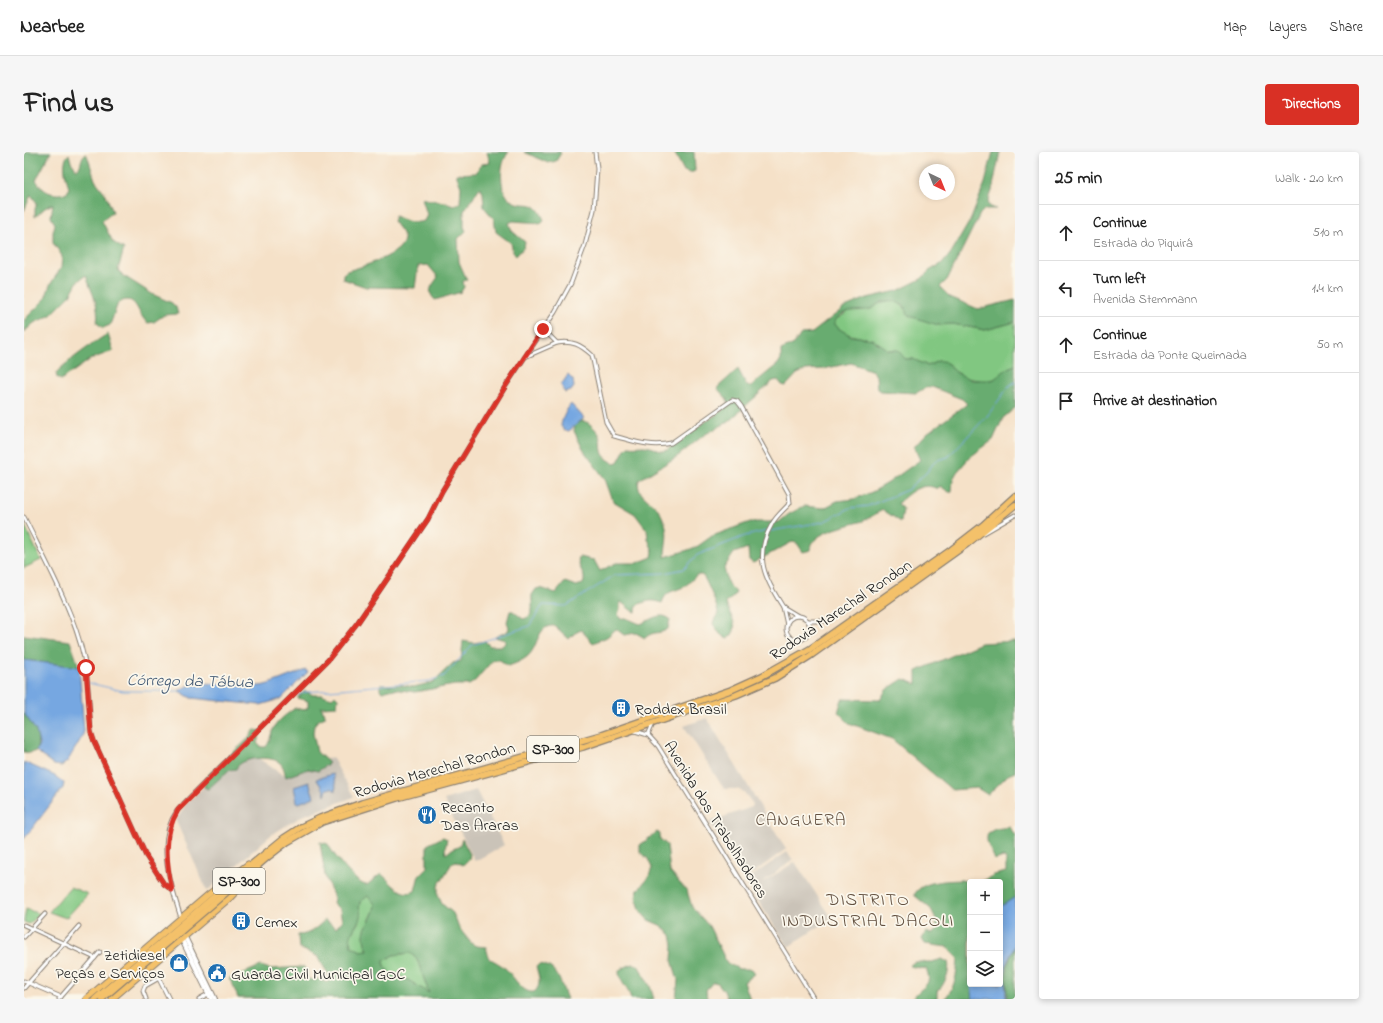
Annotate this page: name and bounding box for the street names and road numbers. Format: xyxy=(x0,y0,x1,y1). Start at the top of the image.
street label: Rodovia Marechal Rondon xyxy=(765,554,917,667)
street label: Rodovia Marechal Rondon xyxy=(351,736,518,805)
road number: SP-300 xyxy=(527,736,579,762)
street label: Avenida dos Trabalhadores xyxy=(657,737,774,904)
road number: SP-300 xyxy=(213,868,265,894)

